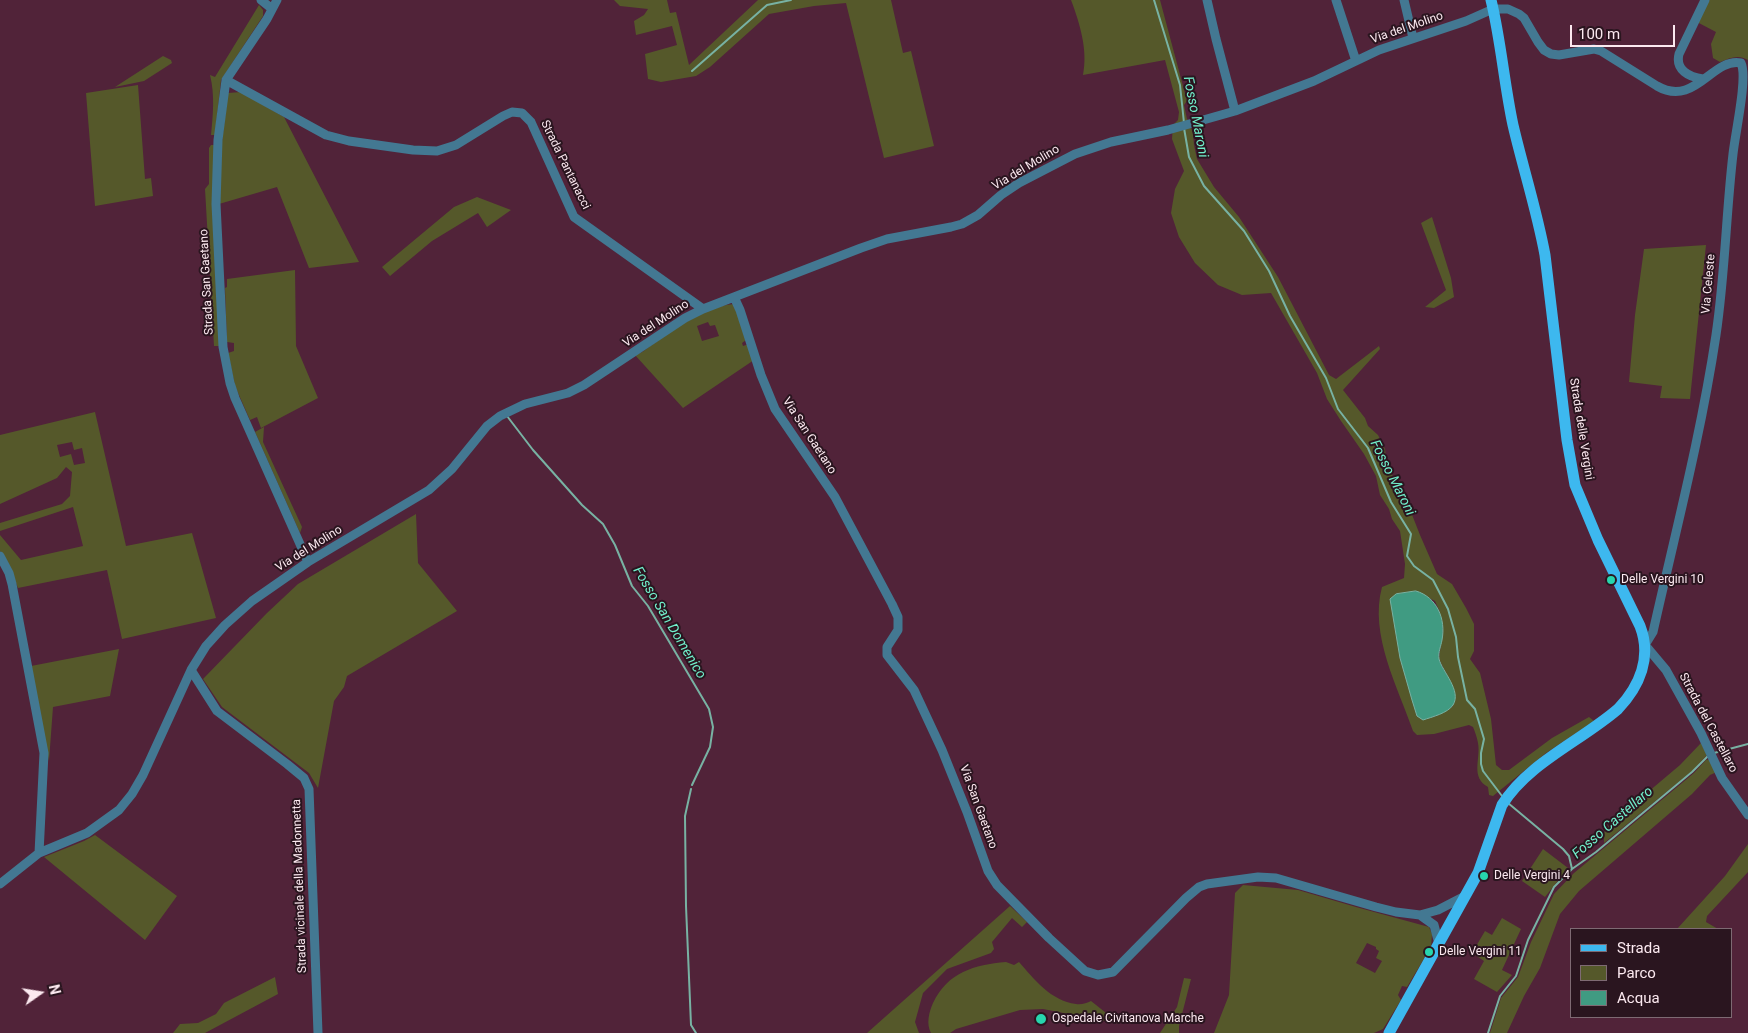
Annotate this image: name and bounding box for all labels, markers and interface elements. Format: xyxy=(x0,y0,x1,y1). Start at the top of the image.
street label: Via del Molino xyxy=(1369,9,1445,47)
scale bar xyxy=(1573,15,1678,47)
text: 100 m xyxy=(1578,25,1620,43)
water label: Fosso Maroni xyxy=(1179,75,1211,159)
street label: Strada Pantanacci xyxy=(537,118,593,212)
street label: Via del Molino xyxy=(990,142,1062,194)
street label: Strada San Gaetano xyxy=(197,229,217,335)
street label: Via Celeste xyxy=(1699,253,1719,315)
street label: Via del Molino xyxy=(620,297,692,351)
street label: Strada delle Vergini xyxy=(1566,377,1596,481)
street label: Via San Gaetano xyxy=(779,395,839,477)
water label: Fosso Maroni xyxy=(1366,437,1418,519)
street label: Via del Molino xyxy=(273,523,345,575)
water label: Fosso San Domenico xyxy=(629,564,709,682)
place label: Delle Vergini 10 xyxy=(1621,573,1704,587)
marker: Delle Vergini 10 xyxy=(1605,574,1617,586)
street label: Strada del Castellaro xyxy=(1676,671,1740,775)
street label: Via San Gaetano xyxy=(956,763,1000,851)
water label: Fosso Castellaro xyxy=(1569,783,1657,863)
street label: Strada vicinale della Madonnetta xyxy=(290,799,310,973)
place label: Delle Vergini 4 xyxy=(1494,869,1570,883)
marker: Delle Vergini 4 xyxy=(1478,870,1490,882)
legend xyxy=(1570,928,1733,1018)
text: Strada xyxy=(1617,939,1660,957)
place label: Delle Vergini 11 xyxy=(1439,945,1522,959)
marker: Delle Vergini 11 xyxy=(1423,946,1435,958)
text: Parco xyxy=(1617,964,1656,982)
north arrow xyxy=(15,968,65,1018)
text: N xyxy=(46,983,64,996)
text: Acqua xyxy=(1617,989,1660,1007)
marker: Ospedale Civitanova Marche xyxy=(1034,1012,1048,1026)
place label: Ospedale Civitanova Marche xyxy=(1052,1012,1204,1026)

